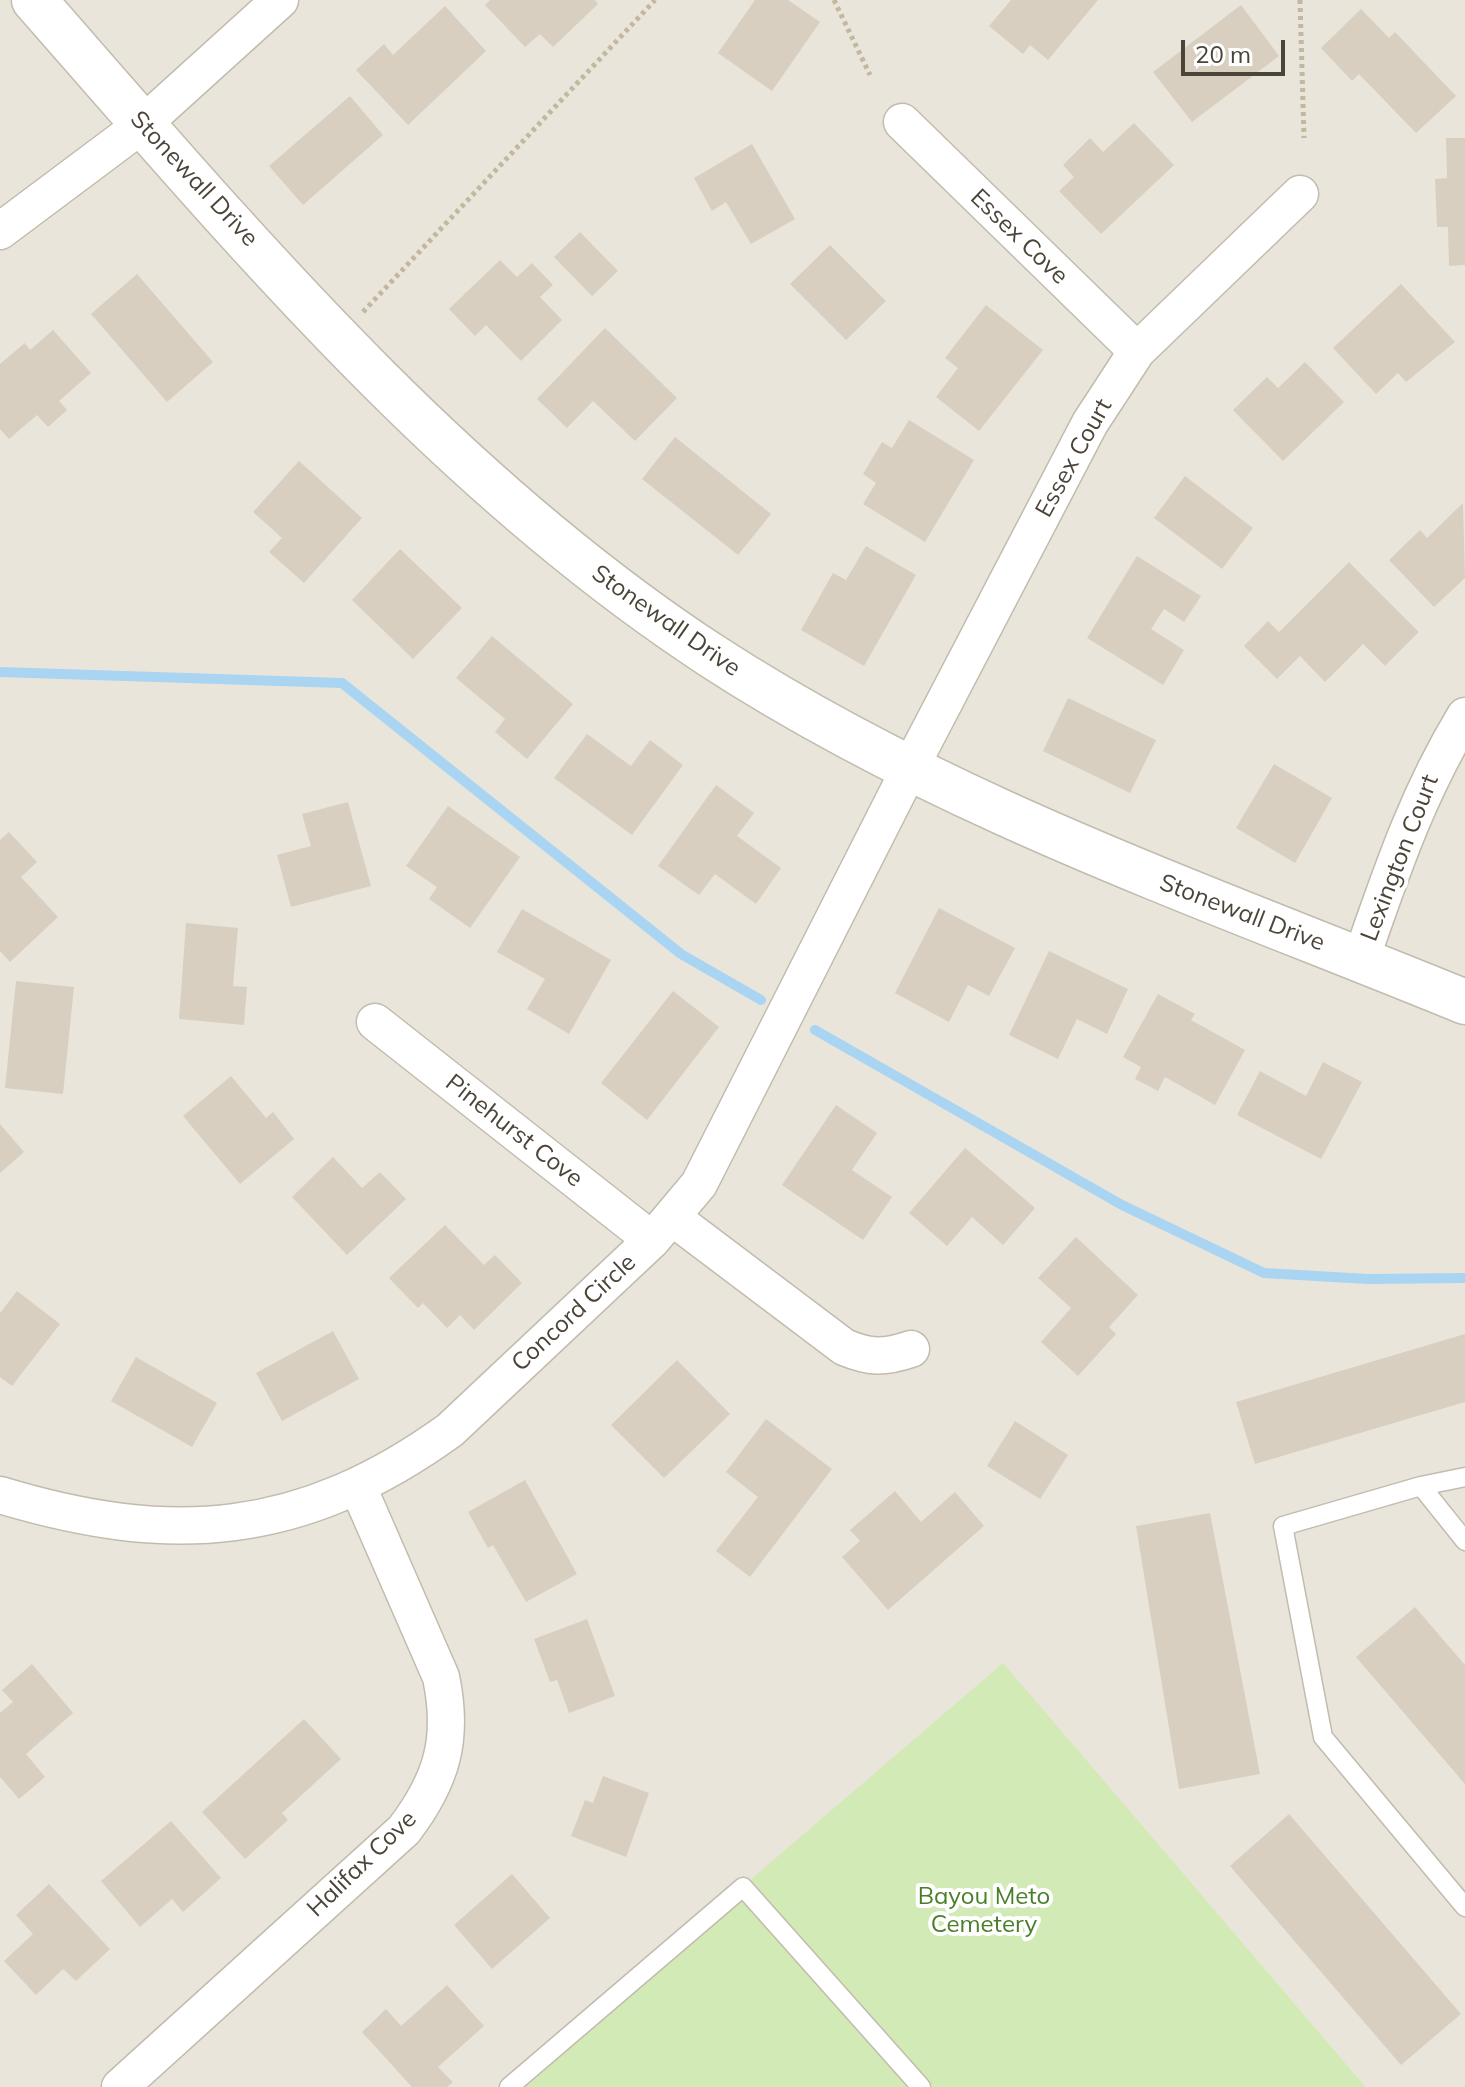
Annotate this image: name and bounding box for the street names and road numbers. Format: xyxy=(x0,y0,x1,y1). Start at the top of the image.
street label: Stonewall Drive xyxy=(124,105,264,253)
street label: Essex Cove xyxy=(964,183,1074,291)
street label: Essex Court xyxy=(1030,394,1118,522)
street label: Stonewall Drive xyxy=(586,559,746,683)
street label: Lexington Court xyxy=(1355,771,1445,945)
street label: Stonewall Drive xyxy=(1155,868,1329,958)
street label: Pinehurst Cove xyxy=(440,1069,588,1193)
street label: Concord Circle xyxy=(506,1248,642,1378)
street label: Halifax Cove xyxy=(301,1805,423,1923)

